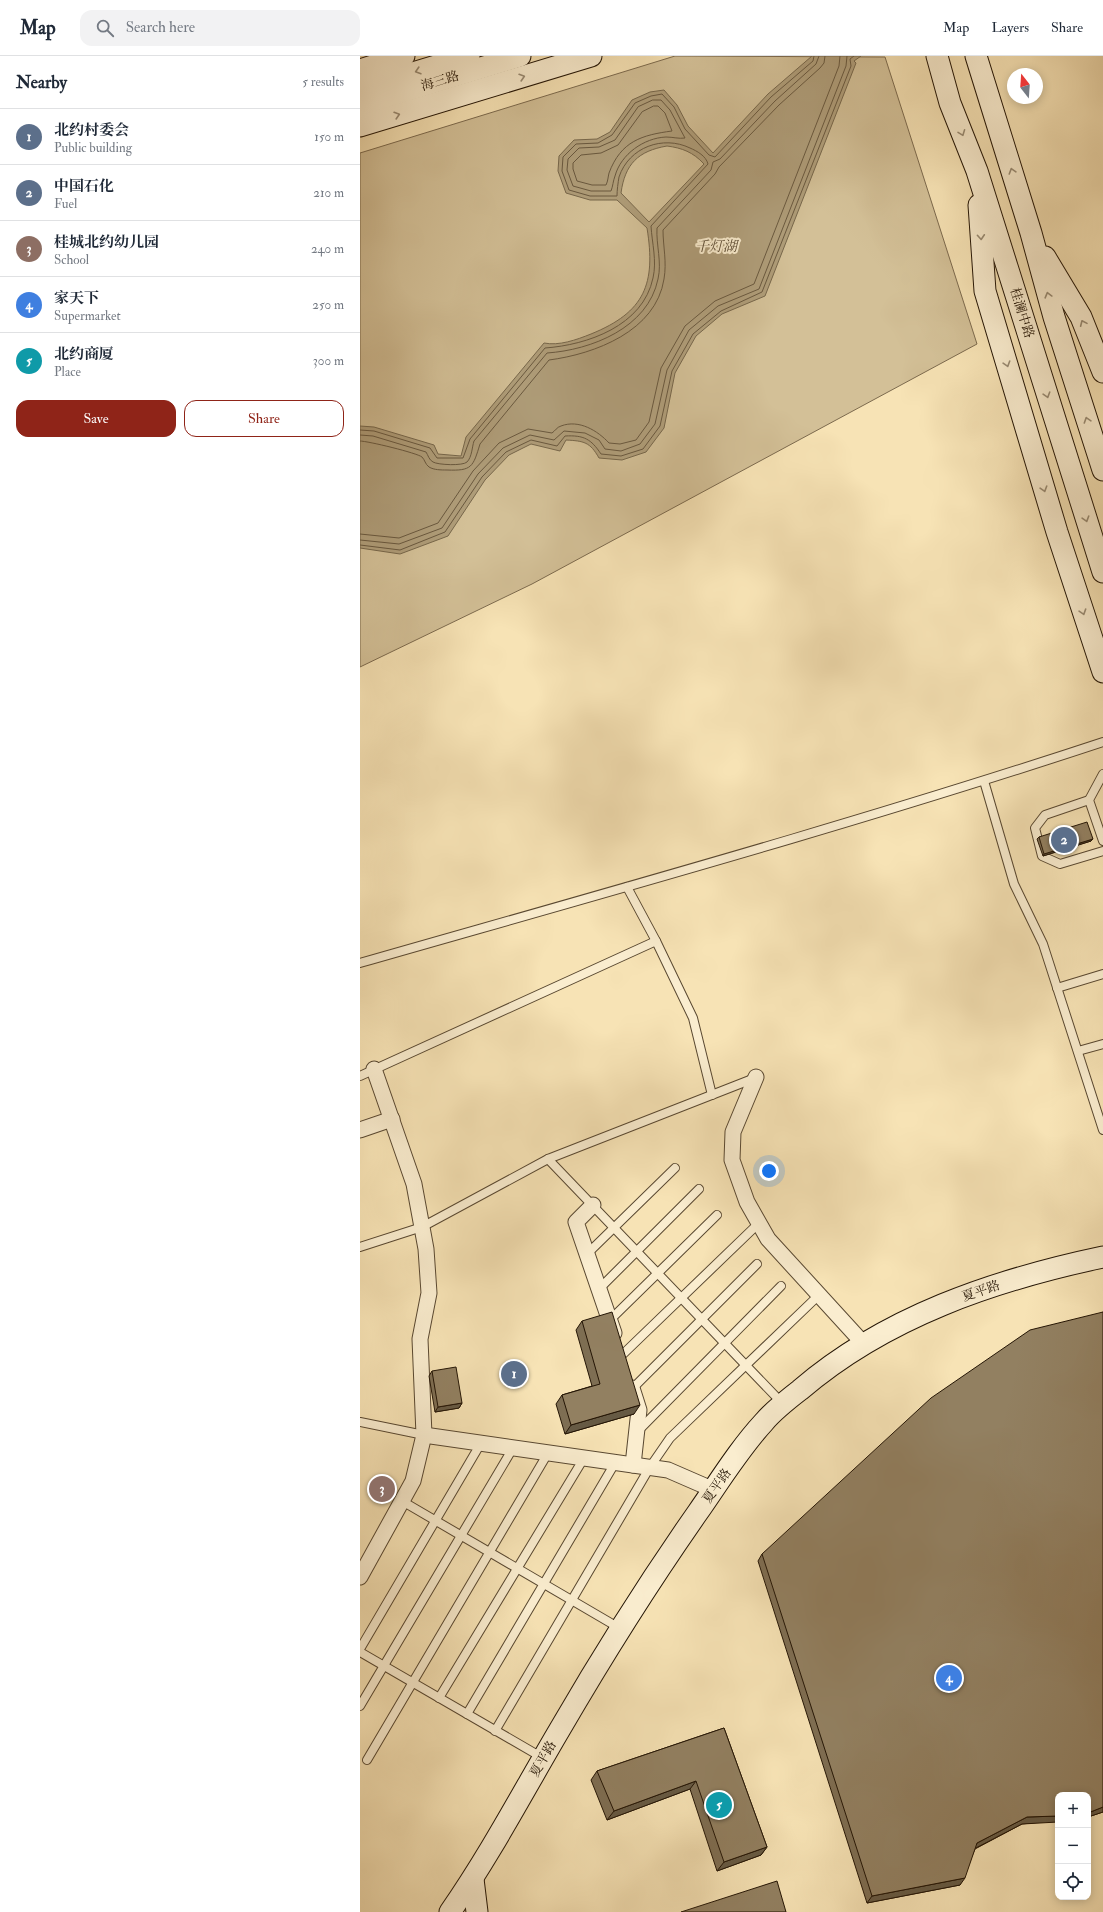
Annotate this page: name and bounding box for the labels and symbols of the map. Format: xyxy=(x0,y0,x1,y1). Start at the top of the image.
one-way arrow xyxy=(415,66,422,75)
street label: 海三路 xyxy=(419,68,461,94)
north arrow xyxy=(1007,68,1043,104)
one-way arrow xyxy=(518,73,525,82)
one-way arrow xyxy=(394,111,401,120)
one-way arrow xyxy=(957,129,965,136)
one-way arrow xyxy=(1008,167,1017,174)
one-way arrow xyxy=(977,234,986,240)
water label: 千灯湖 xyxy=(695,238,740,255)
street label: 桂澜中路 xyxy=(1007,286,1037,340)
one-way arrow xyxy=(1044,292,1053,299)
one-way arrow xyxy=(1080,319,1088,327)
one-way arrow xyxy=(1002,360,1011,367)
one-way arrow xyxy=(1042,391,1051,398)
one-way arrow xyxy=(1083,416,1092,423)
one-way arrow xyxy=(1039,485,1048,492)
one-way arrow xyxy=(1081,515,1090,522)
one-way arrow xyxy=(1079,609,1087,616)
pin: 2 xyxy=(1051,825,1077,855)
your location xyxy=(759,1161,779,1181)
street label: 夏平路 xyxy=(960,1277,1002,1305)
pin: 1 xyxy=(501,1359,527,1389)
street label: 夏平路 xyxy=(699,1465,735,1507)
pin: 3 xyxy=(369,1474,395,1504)
pin: 4 xyxy=(936,1663,962,1693)
street label: 夏平路 xyxy=(526,1738,560,1780)
pin: 5 xyxy=(706,1790,732,1820)

